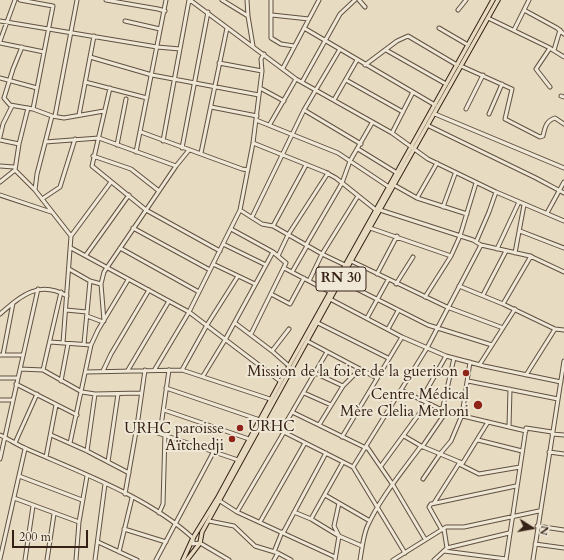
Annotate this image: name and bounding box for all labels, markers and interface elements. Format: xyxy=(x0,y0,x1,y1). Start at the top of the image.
road number: RN 30 xyxy=(316,267,366,291)
place label: Mission de la foi et de la guerison xyxy=(247,364,458,382)
marker: Mission de la foi et de la guerison xyxy=(461,368,471,378)
place label: Centre Médical Mère Clelia Merloni xyxy=(340,387,469,422)
marker: Centre Médical Mère Clelia Merloni xyxy=(472,399,484,411)
place label: URHC xyxy=(248,419,295,437)
place label: URHC paroisse Aïtchedji xyxy=(124,421,224,456)
marker: URHC xyxy=(235,423,245,433)
marker: URHC paroisse Aïtchedji xyxy=(227,434,237,444)
north arrow xyxy=(512,508,552,548)
scale bar xyxy=(14,522,90,548)
text: N xyxy=(536,524,553,536)
text: 200 m xyxy=(19,529,51,545)

